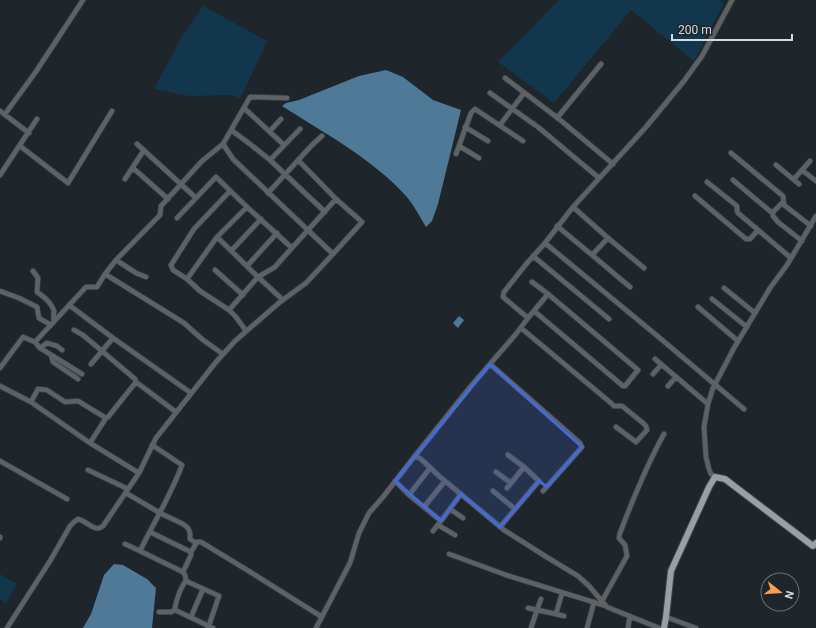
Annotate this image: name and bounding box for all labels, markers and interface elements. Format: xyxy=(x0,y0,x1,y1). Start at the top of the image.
scale bar xyxy=(672,16,792,42)
text: 200 m xyxy=(678,23,712,37)
north arrow xyxy=(760,572,800,612)
text: N xyxy=(782,589,796,601)

